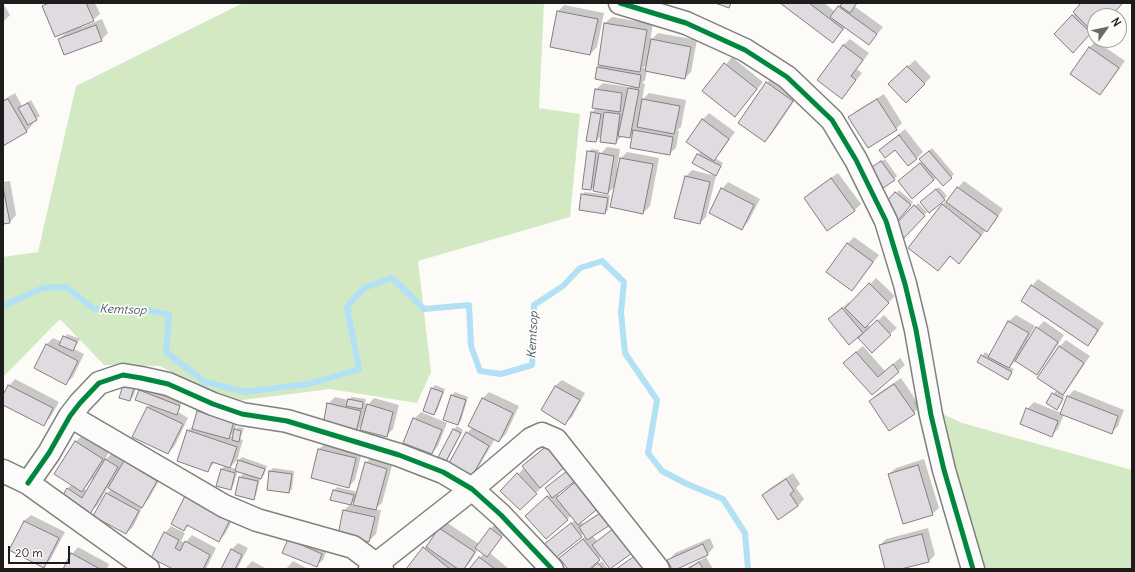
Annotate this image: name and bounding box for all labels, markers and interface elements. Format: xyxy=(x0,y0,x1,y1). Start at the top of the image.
north arrow xyxy=(1087,8,1127,48)
text: N xyxy=(1108,15,1124,29)
water label: Kemtsop xyxy=(99,302,147,318)
water label: Kemtsop xyxy=(525,311,541,359)
scale bar xyxy=(10,538,72,564)
text: 20 m xyxy=(15,545,43,560)

